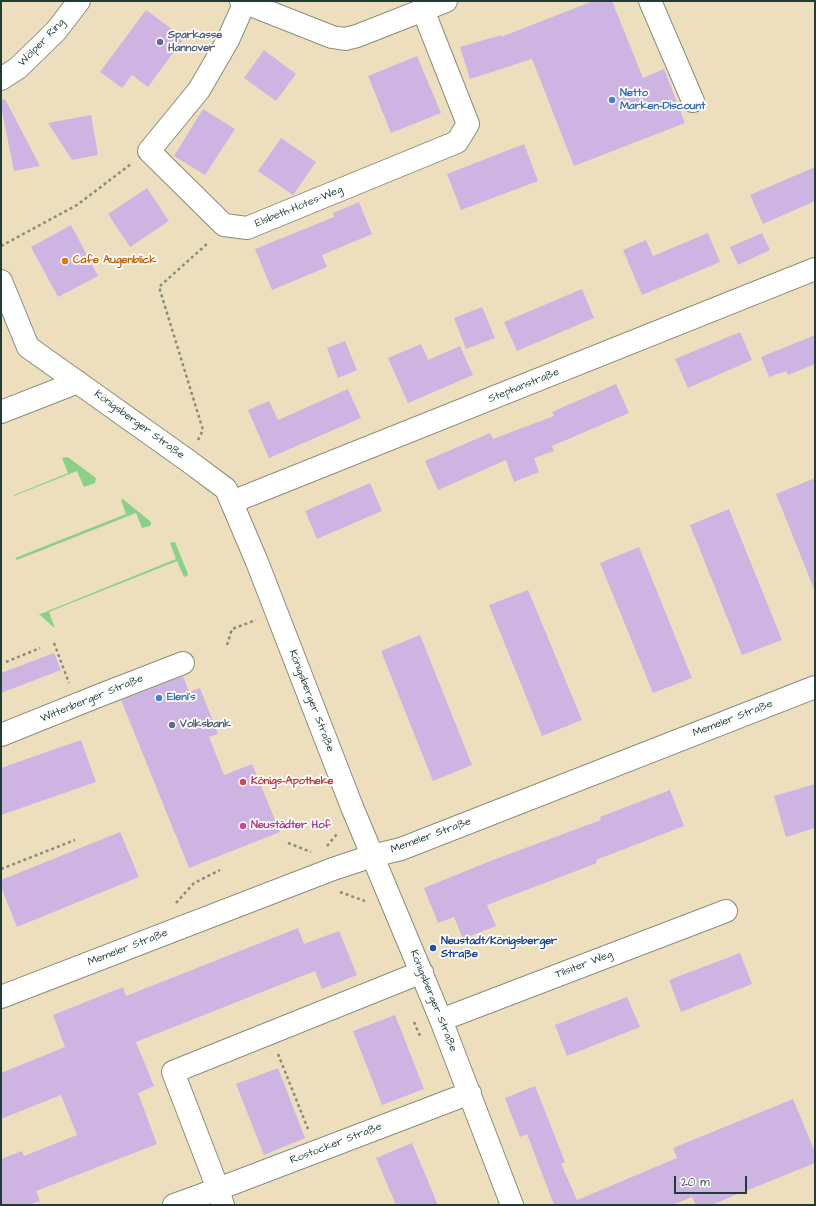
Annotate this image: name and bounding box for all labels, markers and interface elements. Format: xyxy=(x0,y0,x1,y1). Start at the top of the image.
street label: Wölper Ring xyxy=(16,16,68,70)
place label: Sparkasse Hannover xyxy=(168,29,222,55)
marker: Sparkasse Hannover xyxy=(155,37,165,47)
place label: Netto Marken-Discount xyxy=(620,87,705,113)
marker: Netto Marken-Discount xyxy=(607,95,617,105)
street label: Elsbeth-Hotes-Weg xyxy=(253,183,345,231)
place label: Cafe Augenblick xyxy=(73,254,156,268)
marker: Cafe Augenblick xyxy=(60,256,70,266)
street label: Stephanstraße xyxy=(487,366,561,406)
street label: Königsberger Straße xyxy=(91,388,187,462)
street label: Königsberger Straße xyxy=(285,648,337,754)
street label: Wittenberger Straße xyxy=(39,672,145,726)
place label: Eleni's xyxy=(167,691,196,705)
marker: Eleni's xyxy=(154,693,164,703)
street label: Memeler Straße xyxy=(691,698,775,740)
place label: Volksbank xyxy=(180,718,231,732)
marker: Volksbank xyxy=(167,720,177,730)
place label: Königs-Apotheke xyxy=(251,775,334,789)
marker: Königs-Apotheke xyxy=(238,777,248,787)
street label: Memeler Straße xyxy=(389,815,473,857)
place label: Neustädter Hof xyxy=(251,819,331,833)
marker: Neustädter Hof xyxy=(238,821,248,831)
street label: Memeler Straße xyxy=(86,927,170,969)
place label: Neustadt/Königsberger Straße xyxy=(441,935,557,961)
marker: Neustadt/Königsberger Straße xyxy=(428,943,438,953)
street label: Königsberger Straße xyxy=(407,948,459,1054)
street label: Tilsiter Weg xyxy=(553,948,615,982)
street label: Rostocker Straße xyxy=(288,1120,384,1168)
scale bar xyxy=(676,1168,749,1194)
text: 20 m xyxy=(681,1174,710,1191)

